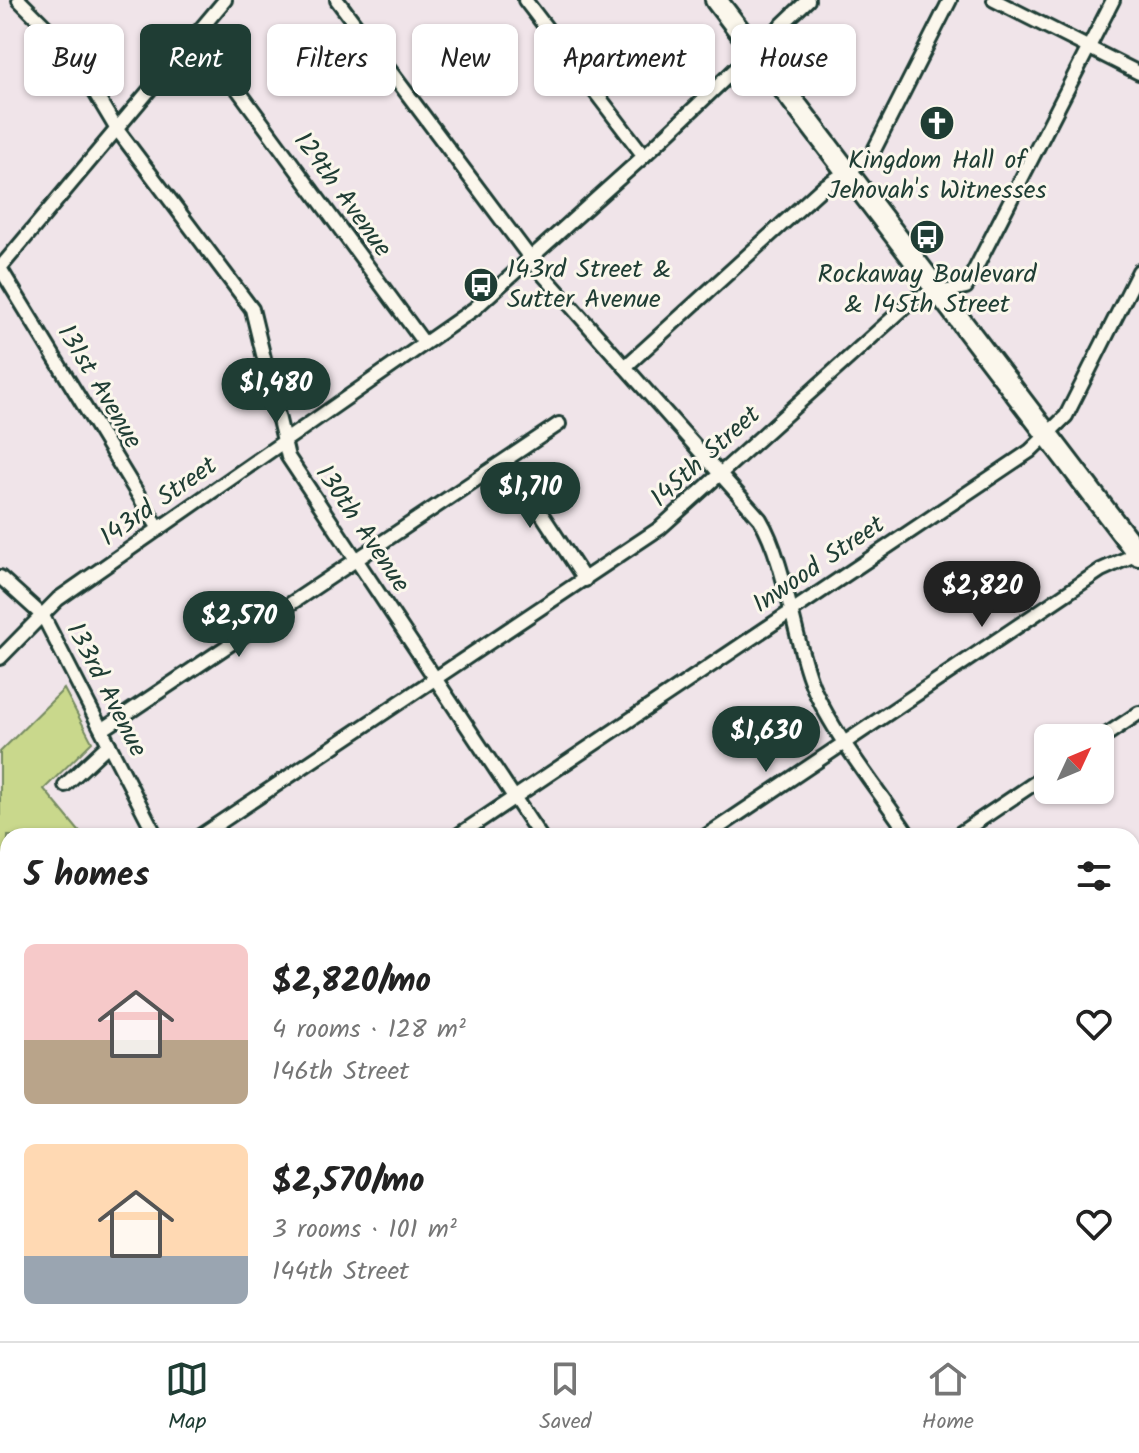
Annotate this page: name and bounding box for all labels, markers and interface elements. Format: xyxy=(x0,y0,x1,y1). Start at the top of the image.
chip: Buy xyxy=(24,24,124,96)
chip: Rent xyxy=(140,24,251,96)
chip: Filters xyxy=(267,24,396,96)
chip: New xyxy=(412,24,518,96)
chip: Apartment xyxy=(534,24,715,96)
chip: House xyxy=(731,24,856,96)
church icon: Kingdom Hall of Jehovah's Witnesses xyxy=(918,104,956,142)
street label: 129th Avenue xyxy=(282,123,402,267)
place label: Kingdom Hall of Jehovah's Witnesses xyxy=(827,140,1047,212)
bus stop icon: Rockaway Boulevard & 145th Street xyxy=(908,218,946,256)
place label: 143rd Street & Sutter Avenue xyxy=(507,249,671,321)
place label: Rockaway Boulevard & 145th Street xyxy=(818,254,1037,326)
bus stop icon: 143rd Street & Sutter Avenue xyxy=(462,266,500,304)
street label: 131st Avenue xyxy=(45,316,153,458)
pin: $1,480 xyxy=(211,358,341,426)
text: $1,480 xyxy=(240,363,312,405)
street label: 145th Street xyxy=(641,395,772,518)
street label: 143rd Street xyxy=(92,445,227,558)
street label: 130th Avenue xyxy=(303,456,421,602)
pin: $1,710 xyxy=(465,462,595,530)
text: $1,710 xyxy=(498,467,562,509)
street label: Inwood Street xyxy=(744,504,895,625)
pin: $2,820 xyxy=(917,561,1047,629)
text: $2,820 xyxy=(941,566,1023,608)
pin: $2,570 xyxy=(174,591,304,659)
text: $2,570 xyxy=(201,596,277,638)
street label: 133rd Avenue xyxy=(54,615,158,765)
pin: $1,630 xyxy=(701,706,831,774)
text: $1,630 xyxy=(730,711,802,753)
north arrow xyxy=(1034,724,1114,804)
map controls xyxy=(1034,724,1114,804)
text: 5 homes xyxy=(24,849,149,903)
icon: filters xyxy=(1072,854,1116,898)
text: $2,820/mo xyxy=(272,955,431,1009)
icon: home xyxy=(88,976,184,1072)
icon: heart xyxy=(1072,1002,1116,1046)
text: 4 rooms · 128 m² xyxy=(272,1009,466,1051)
text: 146th Street xyxy=(272,1051,409,1093)
text: $2,570/mo xyxy=(272,1155,425,1209)
icon: home xyxy=(88,1176,184,1272)
icon: heart xyxy=(1072,1202,1116,1246)
text: 3 rooms · 101 m² xyxy=(272,1209,457,1251)
text: 144th Street xyxy=(272,1251,409,1293)
tab: Map xyxy=(165,1357,209,1440)
tab: Saved xyxy=(539,1357,592,1440)
tab: Home xyxy=(922,1357,974,1440)

